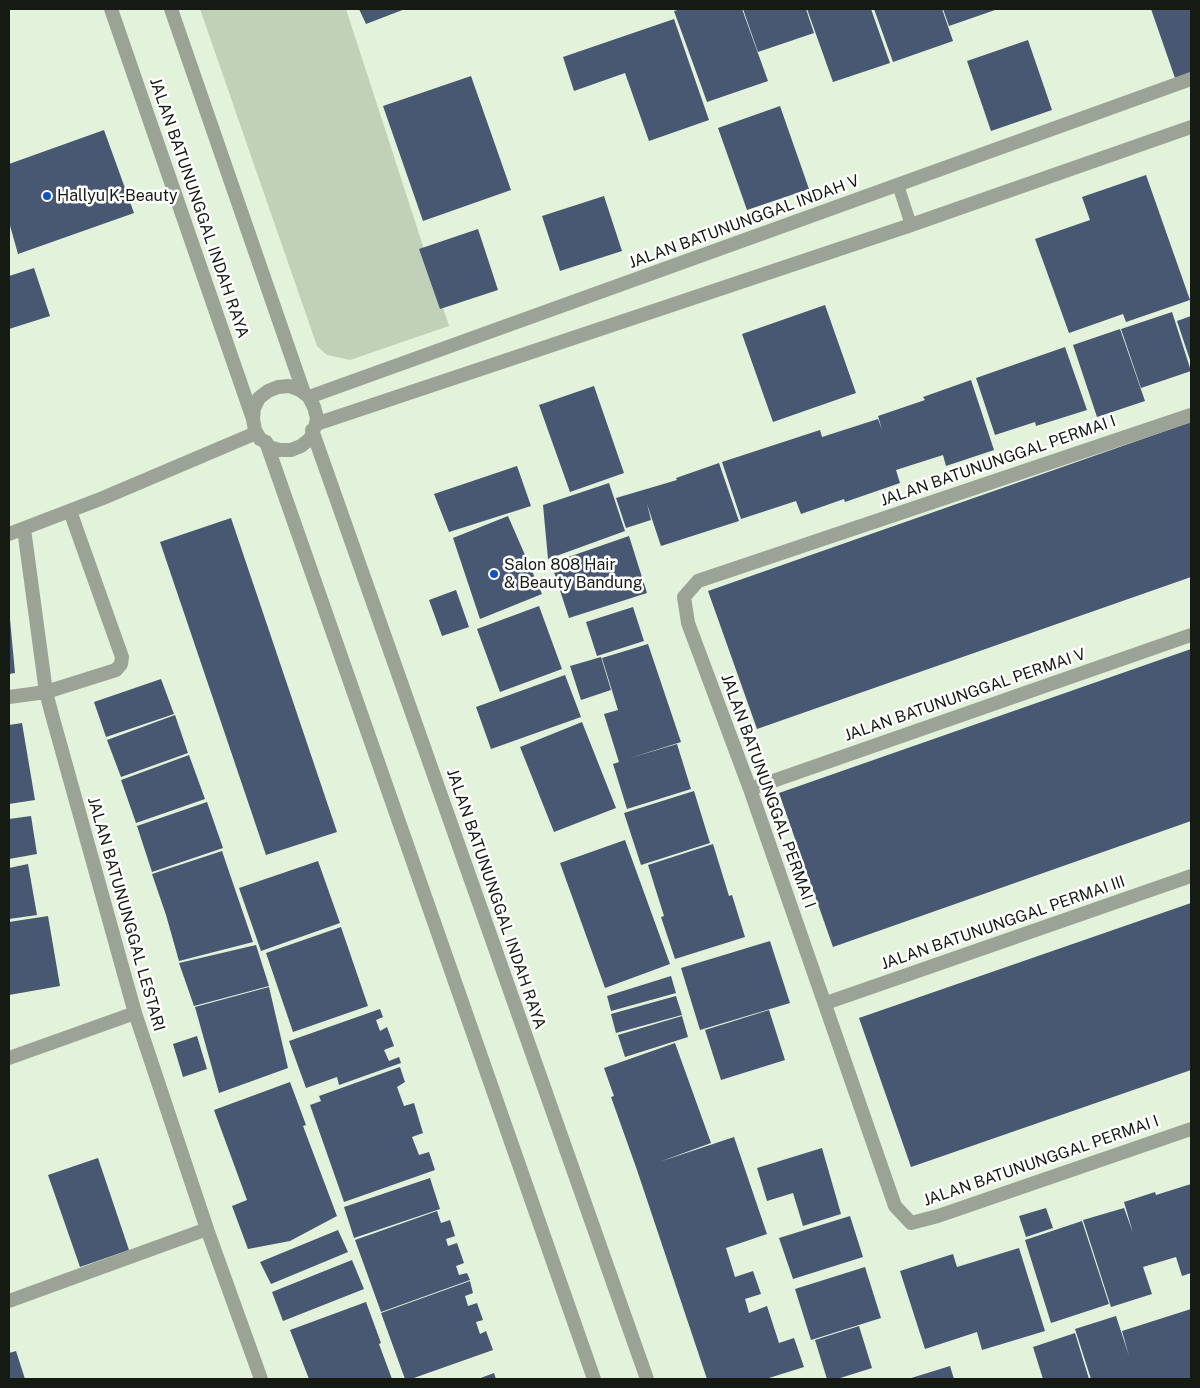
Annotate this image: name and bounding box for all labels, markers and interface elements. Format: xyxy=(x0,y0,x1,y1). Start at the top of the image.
street label: JALAN BATUNUNGGAL INDAH RAYA xyxy=(145,75,253,341)
street label: JALAN BATUNUNGGAL INDAH V xyxy=(626,171,862,273)
place label: Hallyu K-Beauty xyxy=(57,186,178,206)
marker: Hallyu K-Beauty xyxy=(41,190,53,202)
street label: JALAN BATUNUNGGAL PERMAI I xyxy=(878,412,1118,510)
place label: Salon 808 Hair & Beauty Bandung xyxy=(504,555,643,593)
marker: Salon 808 Hair & Beauty Bandung xyxy=(488,568,500,580)
street label: JALAN BATUNUNGGAL PERMAI V xyxy=(842,645,1088,745)
street label: JALAN BATUNUNGGAL PERMAI I xyxy=(717,671,819,911)
street label: JALAN BATUNUNGGAL INDAH RAYA xyxy=(442,766,550,1032)
street label: JALAN BATUNUNGGAL LESTARI xyxy=(83,795,169,1033)
street label: JALAN BATUNUNGGAL PERMAI III xyxy=(878,872,1128,974)
street label: JALAN BATUNUNGGAL PERMAI I xyxy=(921,1112,1161,1210)

